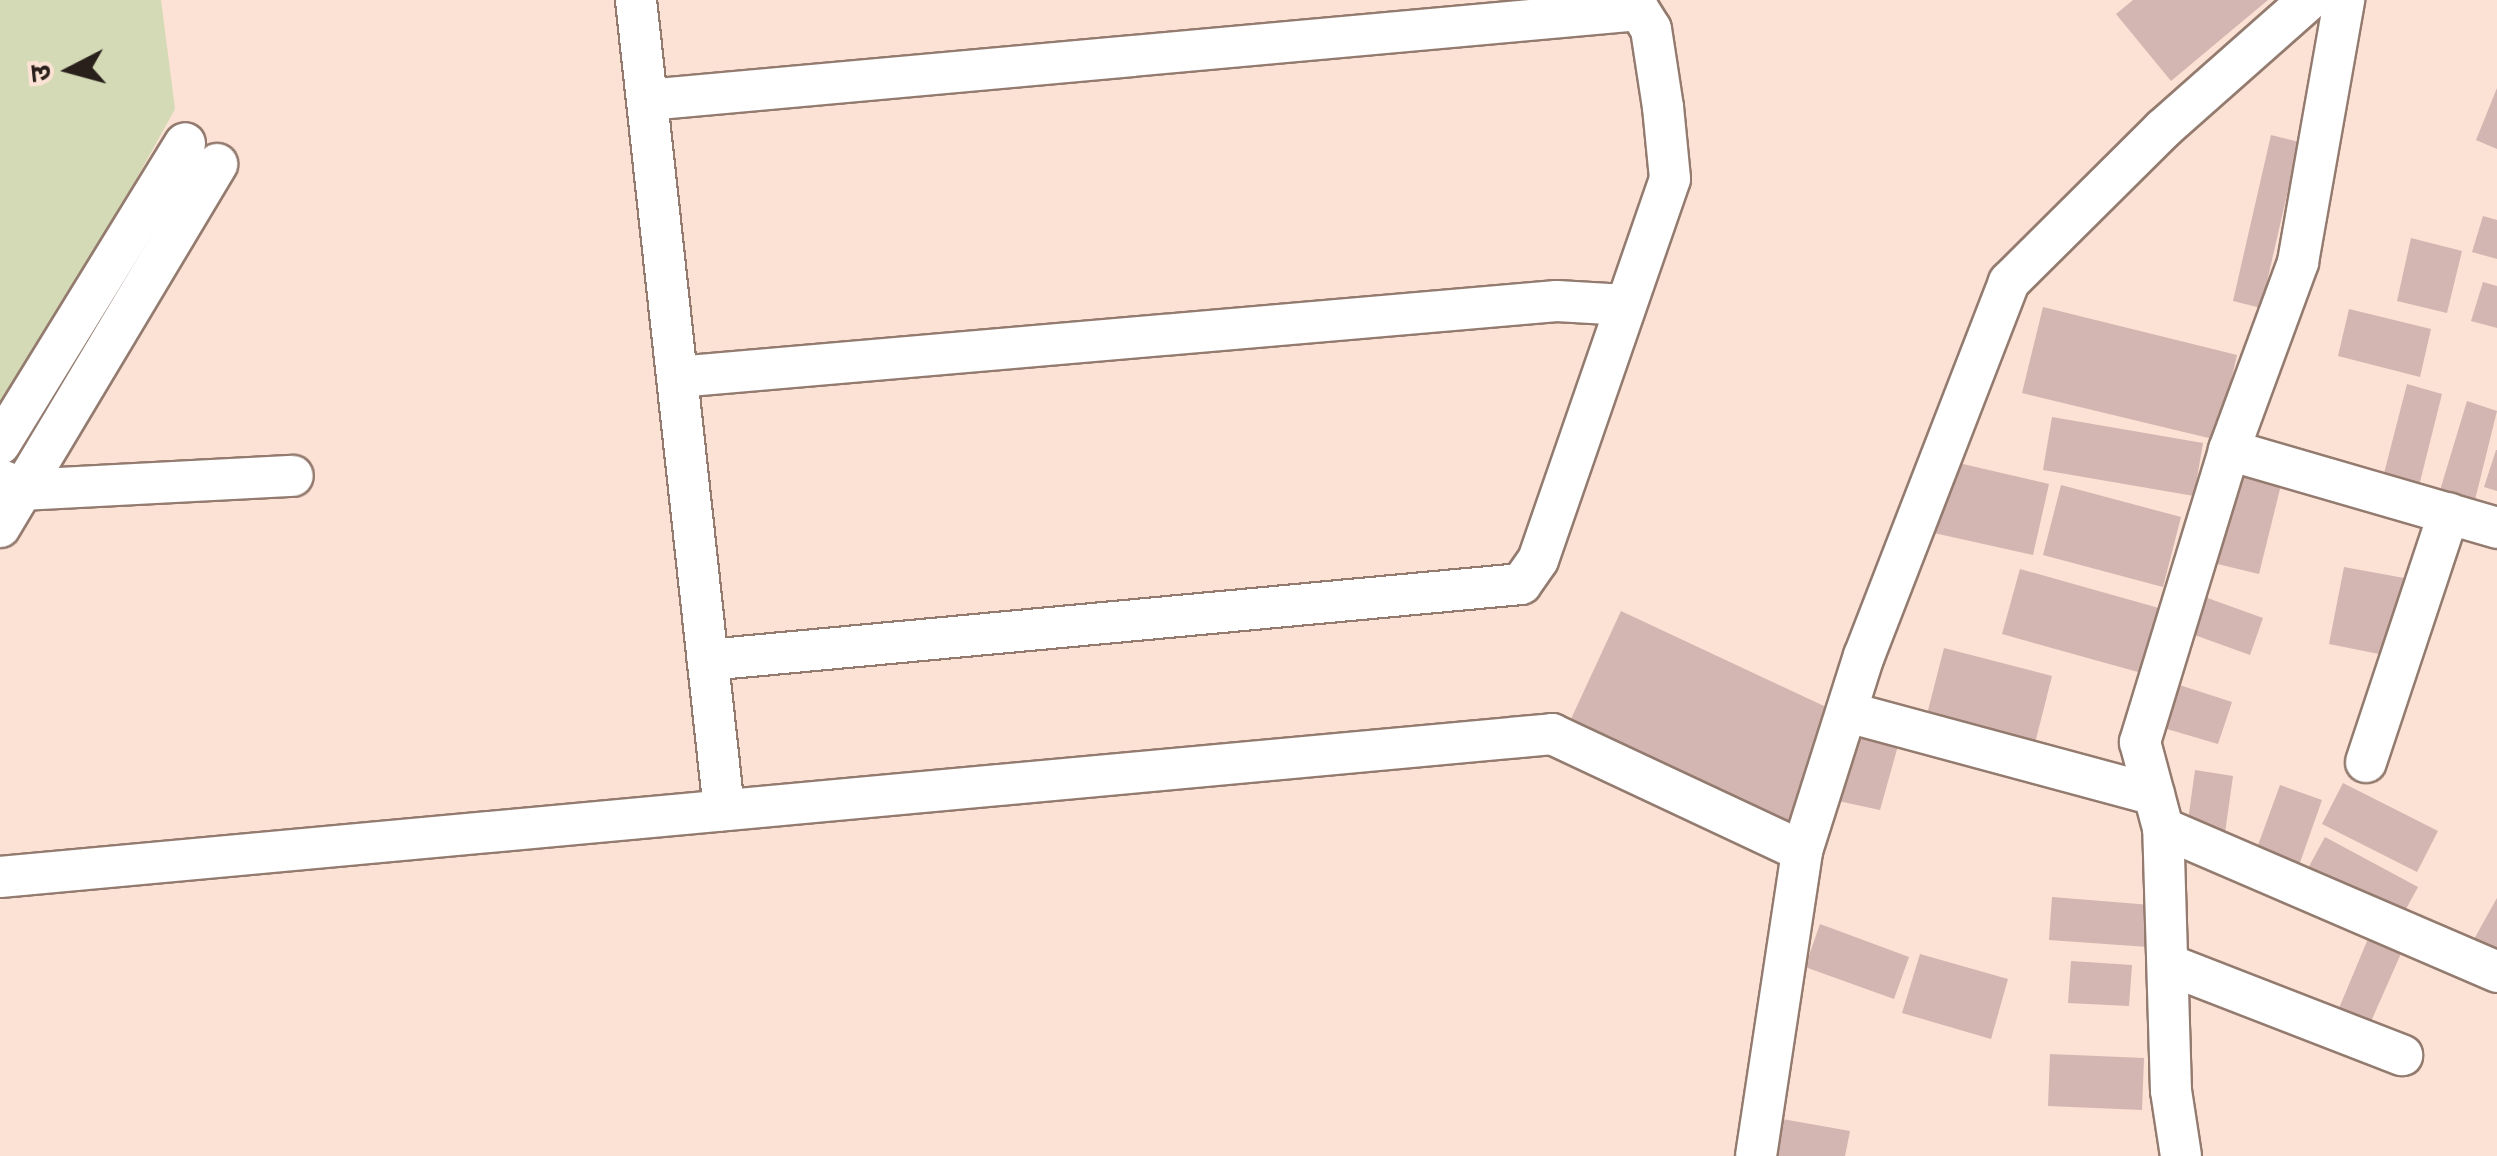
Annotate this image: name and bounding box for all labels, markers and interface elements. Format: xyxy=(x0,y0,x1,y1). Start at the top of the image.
north arrow xyxy=(20,20,120,120)
text: उ xyxy=(21,63,59,83)

